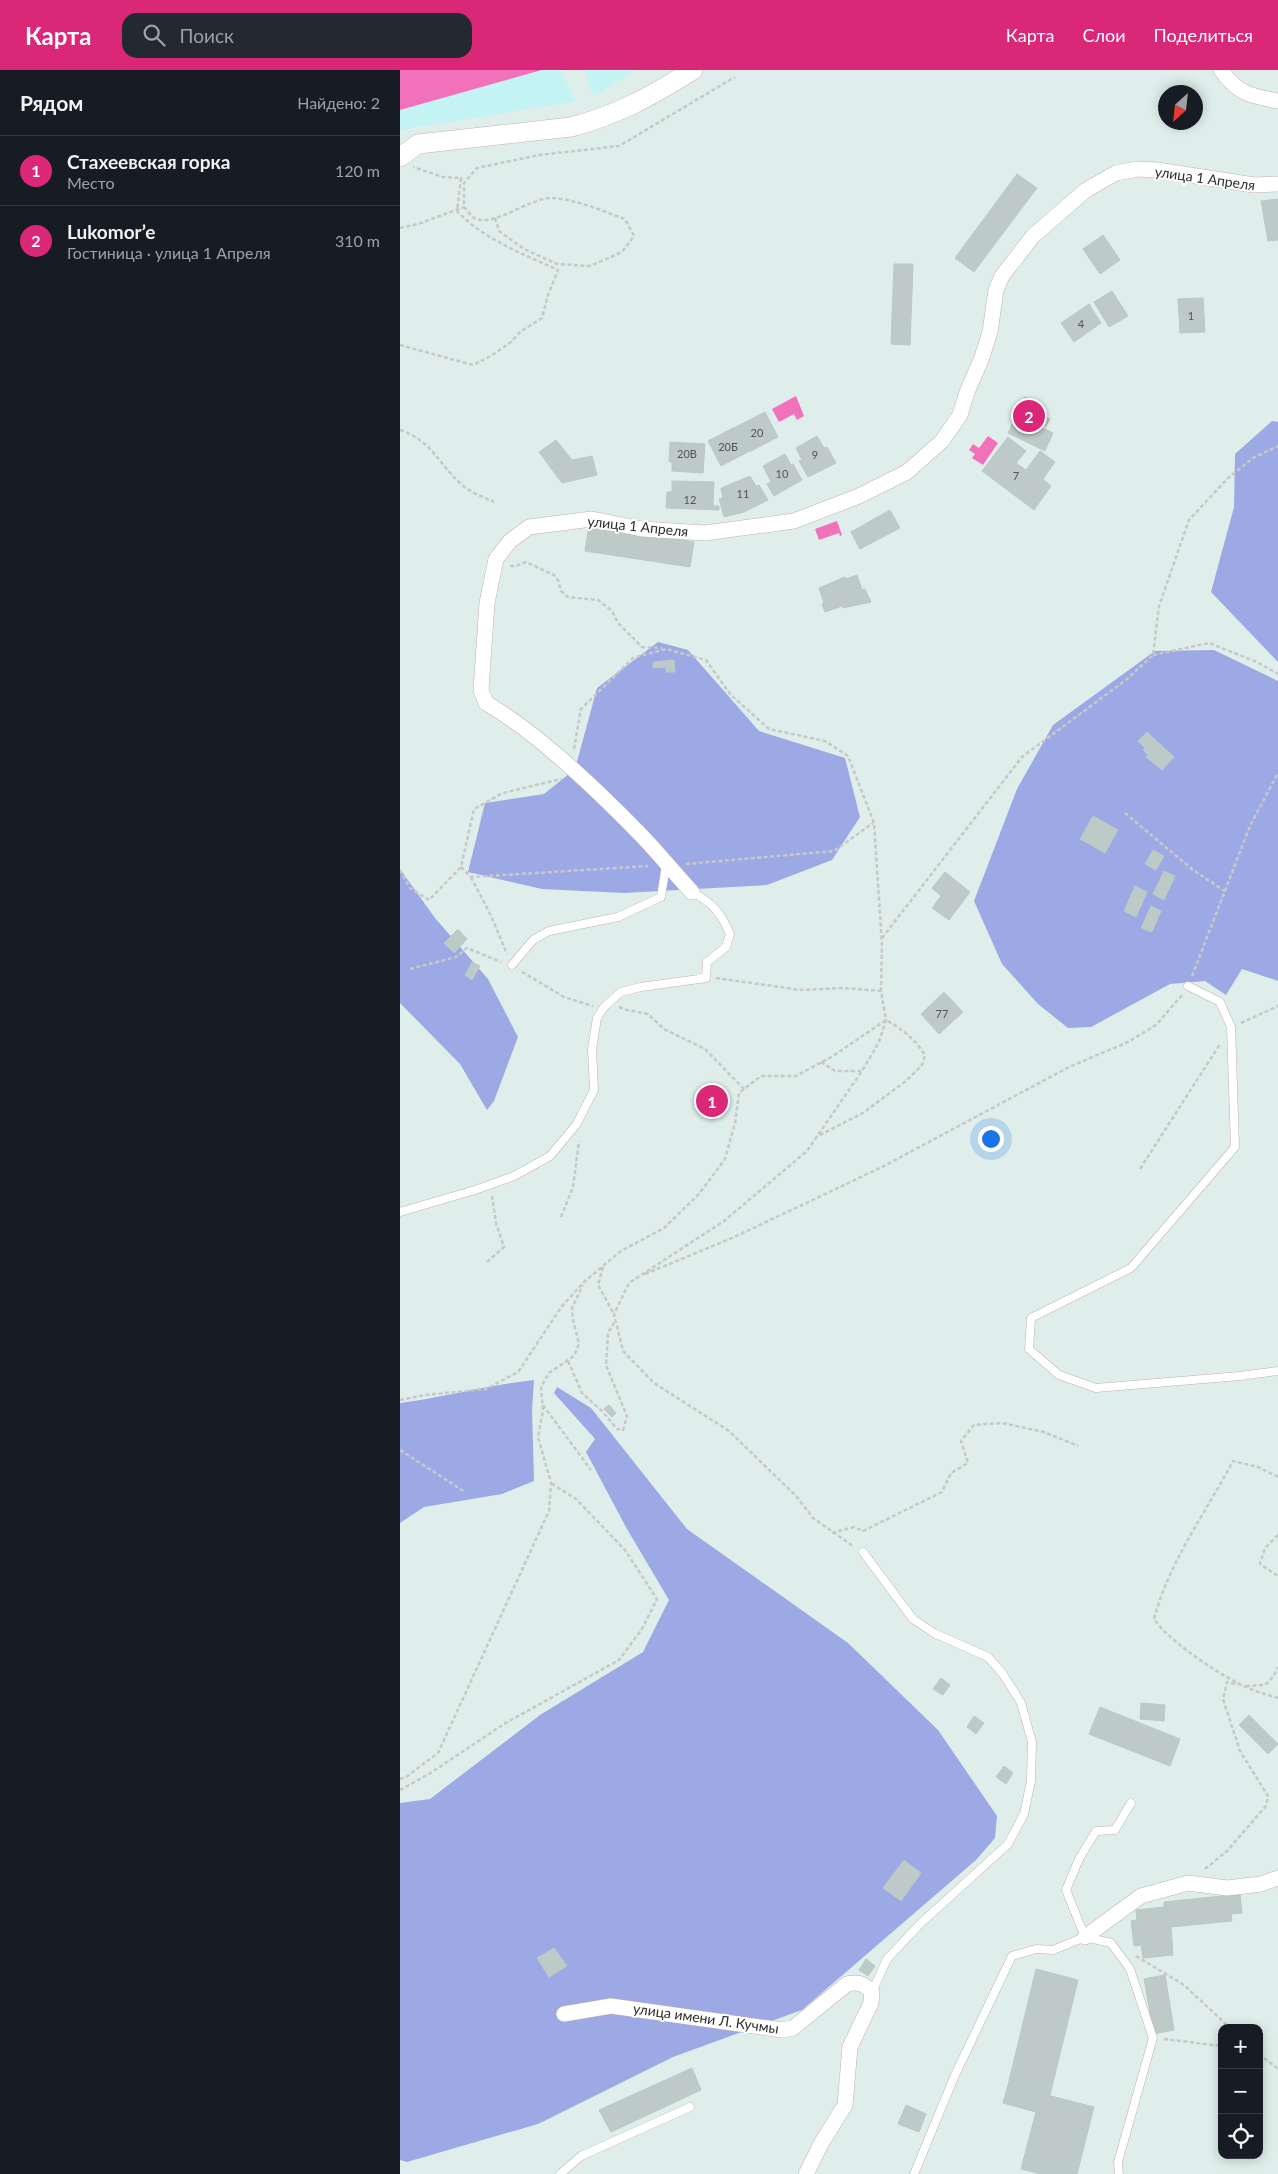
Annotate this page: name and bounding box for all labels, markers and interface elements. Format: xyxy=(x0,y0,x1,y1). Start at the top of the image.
search box xyxy=(122,13,472,58)
text: Карта xyxy=(25,21,92,50)
icon: search xyxy=(140,21,168,49)
text: Поиск xyxy=(180,24,234,47)
text: Карта xyxy=(1006,24,1054,46)
text: Слои xyxy=(1082,24,1126,46)
text: Поделиться xyxy=(1154,24,1253,46)
north arrow xyxy=(1158,85,1203,130)
text: Рядом xyxy=(20,90,83,115)
text: Найдено: 2 xyxy=(297,93,380,112)
text: Стахеевская горка xyxy=(67,150,231,173)
text: 1 xyxy=(31,161,41,180)
text: 120 m xyxy=(335,161,380,180)
street label: улица 1 Апреля xyxy=(1154,163,1256,193)
text: Место xyxy=(67,173,115,192)
text: Lukomor’e xyxy=(67,220,155,243)
text: 2 xyxy=(31,231,41,250)
text: 310 m xyxy=(335,231,380,250)
text: Гостиница · улица 1 Апреля xyxy=(67,243,271,262)
house number: 1 xyxy=(1188,309,1194,322)
house number: 4 xyxy=(1078,317,1085,330)
pin: 2 xyxy=(1013,397,1045,435)
house number: 20 xyxy=(751,426,764,439)
house number: 20Б xyxy=(718,440,738,453)
house number: 20В xyxy=(677,447,697,460)
house number: 9 xyxy=(812,448,818,461)
house number: 10 xyxy=(776,467,789,480)
house number: 7 xyxy=(1013,469,1019,482)
house number: 11 xyxy=(737,487,749,500)
house number: 12 xyxy=(684,493,696,506)
street label: улица 1 Апреля xyxy=(587,512,689,540)
house number: 77 xyxy=(936,1007,948,1020)
pin: 1 xyxy=(696,1082,728,1120)
your location xyxy=(978,1126,1004,1152)
street label: улица имени Л. Кучмы xyxy=(632,1999,780,2037)
map controls xyxy=(1218,2024,1263,2159)
button: + xyxy=(1218,2024,1263,2069)
button: − xyxy=(1218,2069,1263,2114)
button: locate xyxy=(1218,2114,1263,2159)

